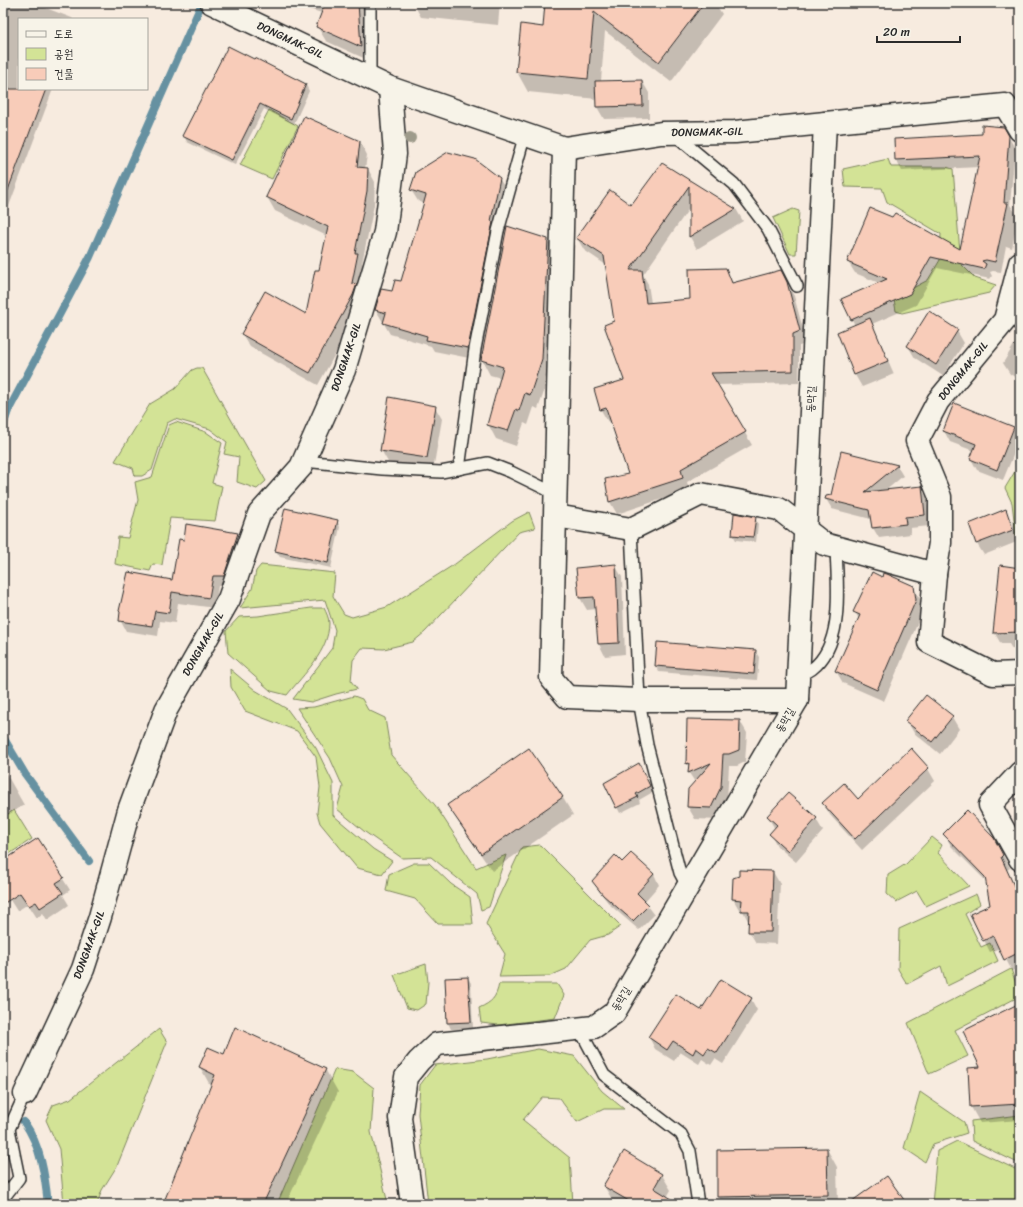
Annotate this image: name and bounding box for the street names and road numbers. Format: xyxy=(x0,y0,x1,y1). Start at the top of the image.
street label: DONGMAK-GIL xyxy=(254,16,327,64)
street label: DONGMAK-GIL xyxy=(671,122,744,142)
street label: DONGMAK-GIL xyxy=(325,319,367,394)
street label: DONGMAK-GIL xyxy=(933,337,993,405)
street label: 동막길 xyxy=(801,385,821,413)
street label: DONGMAK-GIL xyxy=(177,607,230,680)
street label: 동막길 xyxy=(770,704,800,736)
street label: DONGMAK-GIL xyxy=(68,907,110,982)
street label: 동막길 xyxy=(606,983,636,1015)

